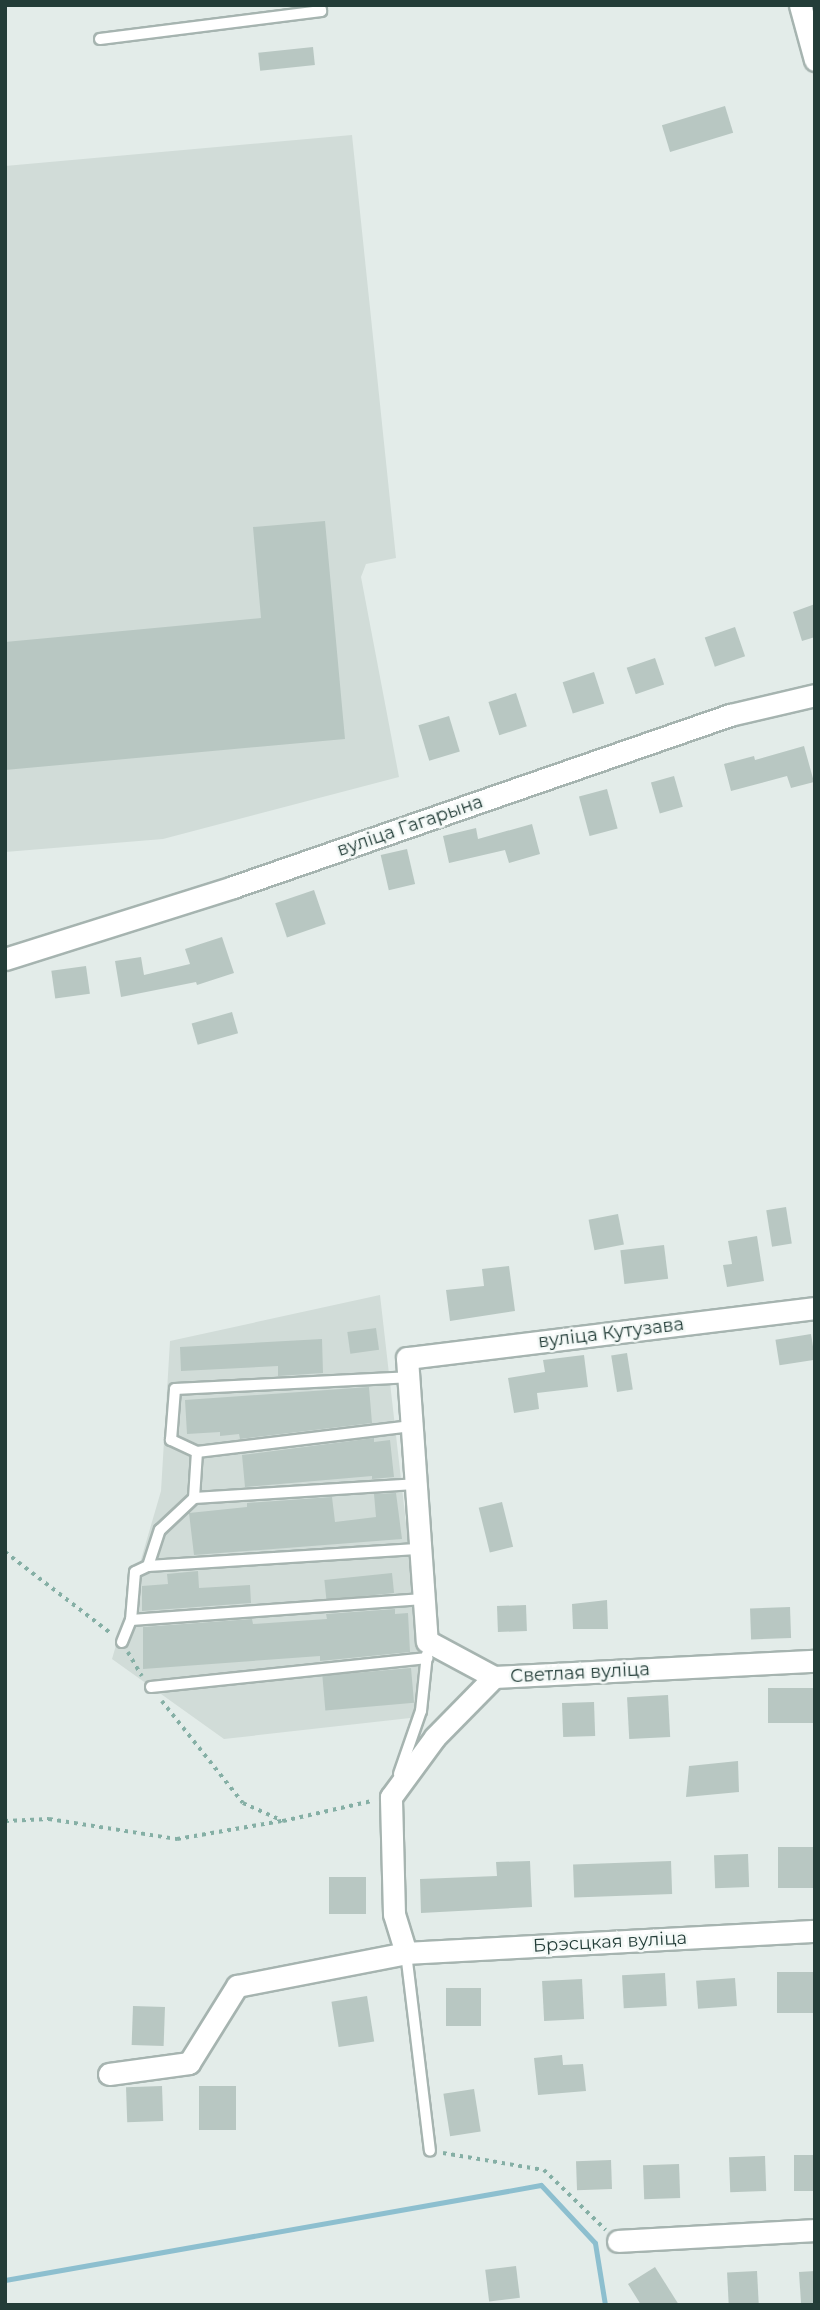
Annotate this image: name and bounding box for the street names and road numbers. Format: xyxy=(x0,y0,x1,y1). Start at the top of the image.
street label: вуліца Гагарына xyxy=(334,791,486,861)
street label: вуліца Кутузава xyxy=(537,1313,685,1353)
street label: Светлая вуліца xyxy=(510,1659,650,1687)
street label: Брэсцкая вуліца xyxy=(532,1927,688,1957)

